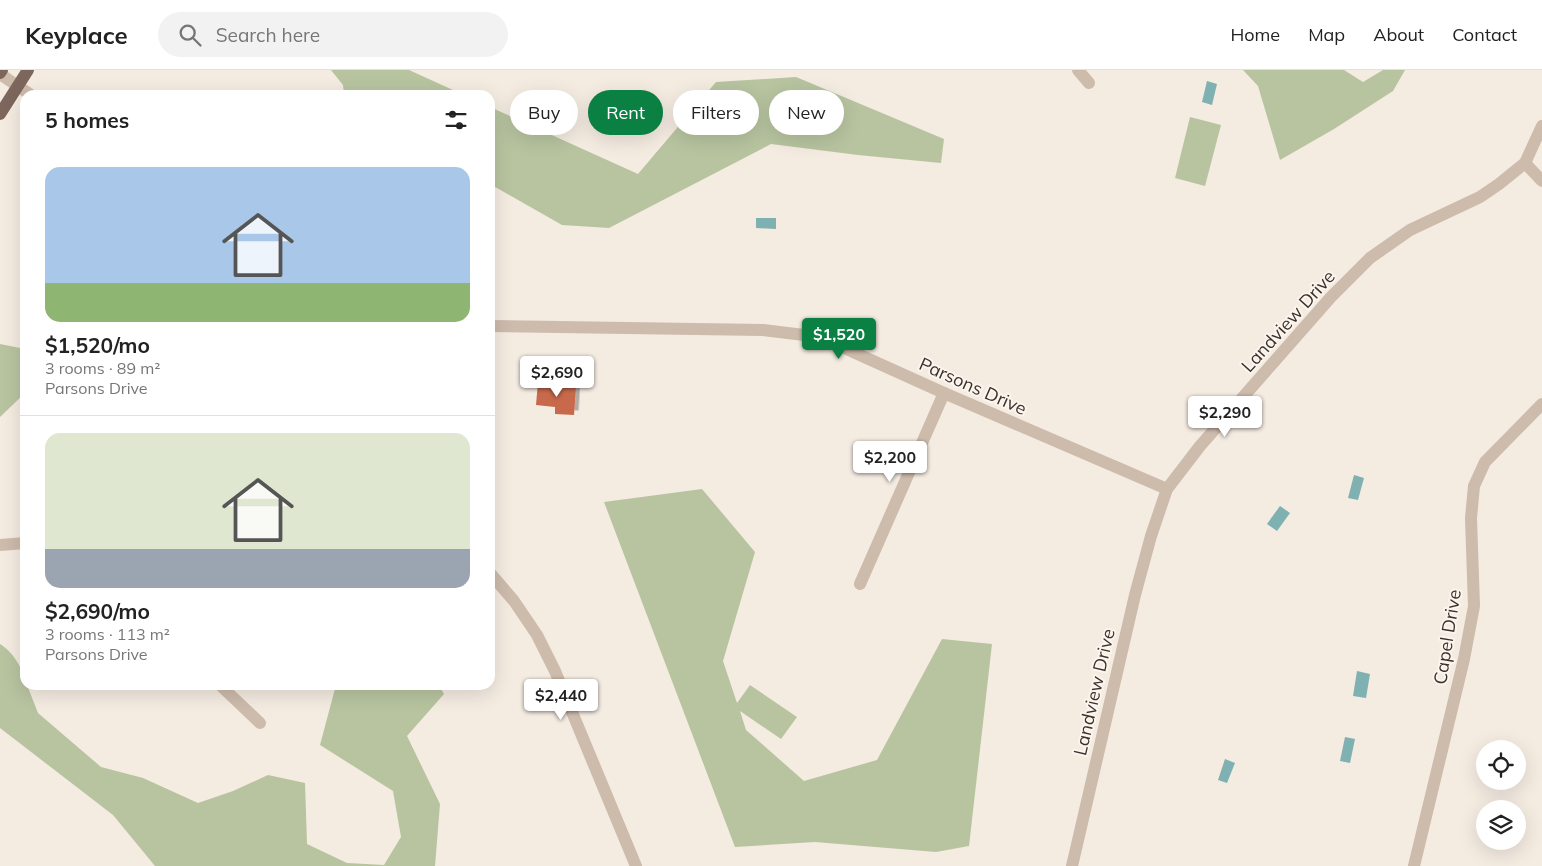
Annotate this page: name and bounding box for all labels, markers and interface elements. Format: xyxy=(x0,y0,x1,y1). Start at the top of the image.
search box xyxy=(158,12,508,57)
text: Keyplace xyxy=(25,20,128,50)
icon: search xyxy=(176,21,204,49)
text: Search here xyxy=(216,23,320,47)
text: Home xyxy=(1230,23,1280,46)
text: Map xyxy=(1308,23,1345,46)
text: About xyxy=(1373,23,1424,46)
text: Contact xyxy=(1452,23,1517,46)
chip: Buy xyxy=(510,90,578,135)
chip: Rent xyxy=(588,90,663,135)
chip: Filters xyxy=(673,90,759,135)
chip: New xyxy=(769,90,844,135)
icon: filters xyxy=(442,106,470,134)
text: 5 homes xyxy=(45,107,129,133)
icon: home xyxy=(213,200,303,290)
street label: Landview Drive xyxy=(1236,265,1340,377)
pin: $1,520 xyxy=(798,318,880,360)
text: $1,520 xyxy=(813,324,865,344)
text: $1,520/mo xyxy=(45,332,150,358)
street label: Parsons Drive xyxy=(916,352,1030,420)
pin: $2,690 xyxy=(516,356,598,398)
text: 3 rooms · 89 m² xyxy=(45,358,160,378)
text: $2,690 xyxy=(531,362,583,382)
text: Parsons Drive xyxy=(45,378,148,398)
pin: $2,290 xyxy=(1184,396,1266,438)
text: $2,290 xyxy=(1199,402,1251,422)
pin: $2,200 xyxy=(849,440,931,483)
text: $2,200 xyxy=(864,447,916,467)
icon: home xyxy=(213,465,303,555)
street label: Capel Drive xyxy=(1428,588,1466,686)
text: $2,690/mo xyxy=(45,598,150,624)
text: 3 rooms · 113 m² xyxy=(45,624,170,644)
street label: Landview Drive xyxy=(1068,626,1120,758)
text: Parsons Drive xyxy=(45,644,148,664)
pin: $2,440 xyxy=(520,678,602,721)
text: $2,440 xyxy=(535,685,587,705)
map controls xyxy=(1476,740,1526,850)
button: locate xyxy=(1476,740,1526,790)
button: layers xyxy=(1476,800,1526,850)

